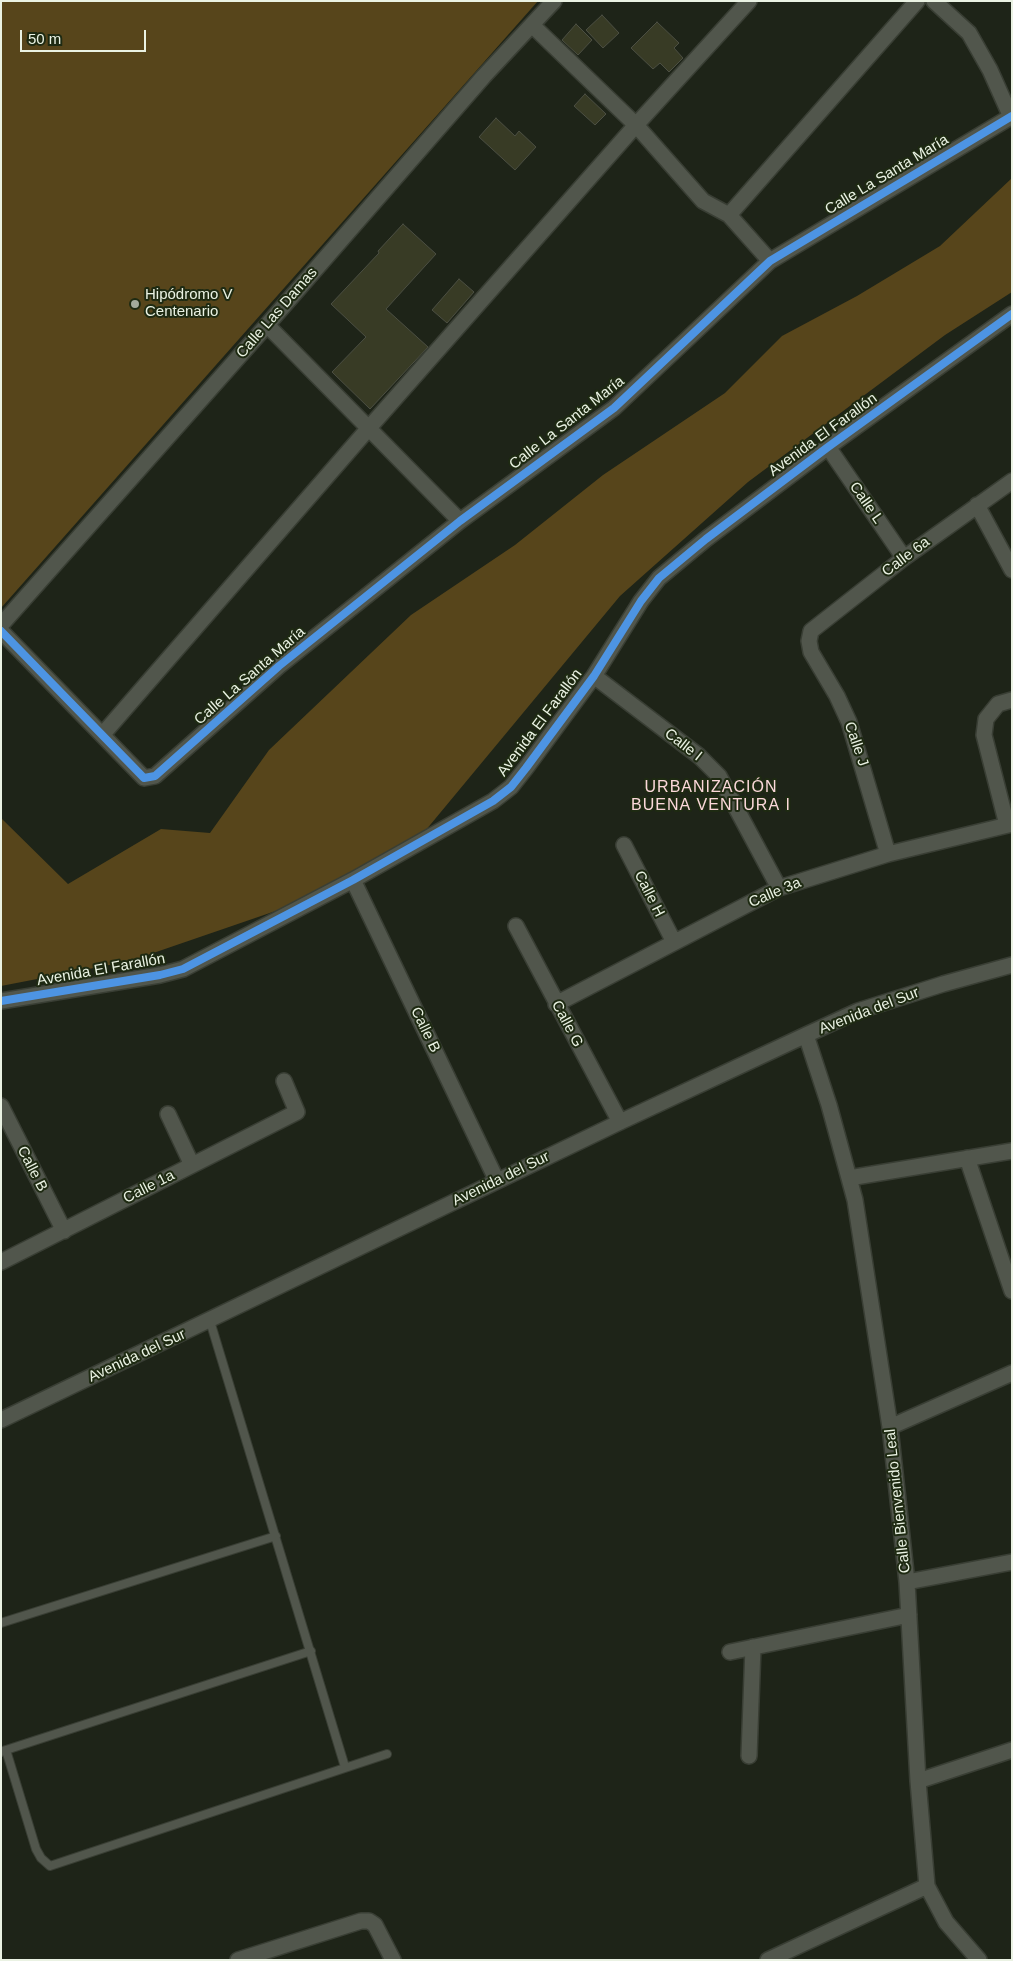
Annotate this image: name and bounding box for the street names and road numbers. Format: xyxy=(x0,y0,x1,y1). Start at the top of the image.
street label: Calle La Santa María xyxy=(822,131,952,219)
street label: Calle Las Damas xyxy=(233,264,321,362)
street label: Calle La Santa María xyxy=(506,373,628,473)
street label: Avenida El Farallón xyxy=(765,390,881,480)
street label: Calle L xyxy=(845,479,887,527)
street label: Calle 6a xyxy=(879,533,933,581)
street label: Calle La Santa María xyxy=(191,623,309,729)
street label: Avenida El Farallón xyxy=(494,666,586,780)
street label: Calle J xyxy=(840,719,872,769)
street label: Calle I xyxy=(661,725,705,765)
street label: Calle H xyxy=(630,868,668,920)
street label: Calle 3a xyxy=(746,874,804,912)
street label: Avenida El Farallón xyxy=(36,950,166,990)
street label: Avenida del Sur xyxy=(816,984,922,1038)
street label: Calle G xyxy=(547,998,587,1050)
street label: Calle B xyxy=(406,1004,444,1056)
street label: Calle B xyxy=(13,1143,51,1195)
street label: Avenida del Sur xyxy=(450,1148,552,1210)
street label: Calle 1a xyxy=(120,1166,178,1208)
street label: Avenida del Sur xyxy=(85,1326,189,1386)
street label: Calle Bienvenido Leal xyxy=(881,1428,915,1574)

